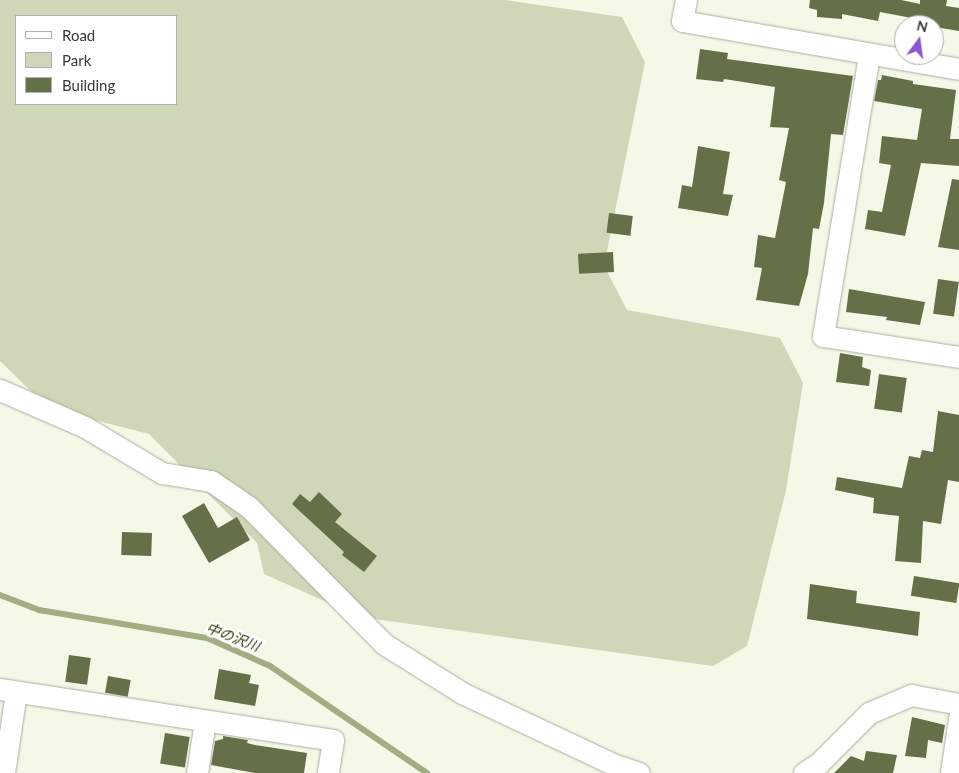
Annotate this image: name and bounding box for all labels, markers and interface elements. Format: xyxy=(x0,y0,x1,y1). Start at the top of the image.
legend xyxy=(15,15,178,105)
north arrow xyxy=(894,15,944,65)
text: N xyxy=(915,16,930,35)
text: Road xyxy=(62,26,95,44)
text: Park xyxy=(62,51,91,69)
text: Building xyxy=(62,76,115,94)
water label: 中の沢川 xyxy=(204,619,262,655)

